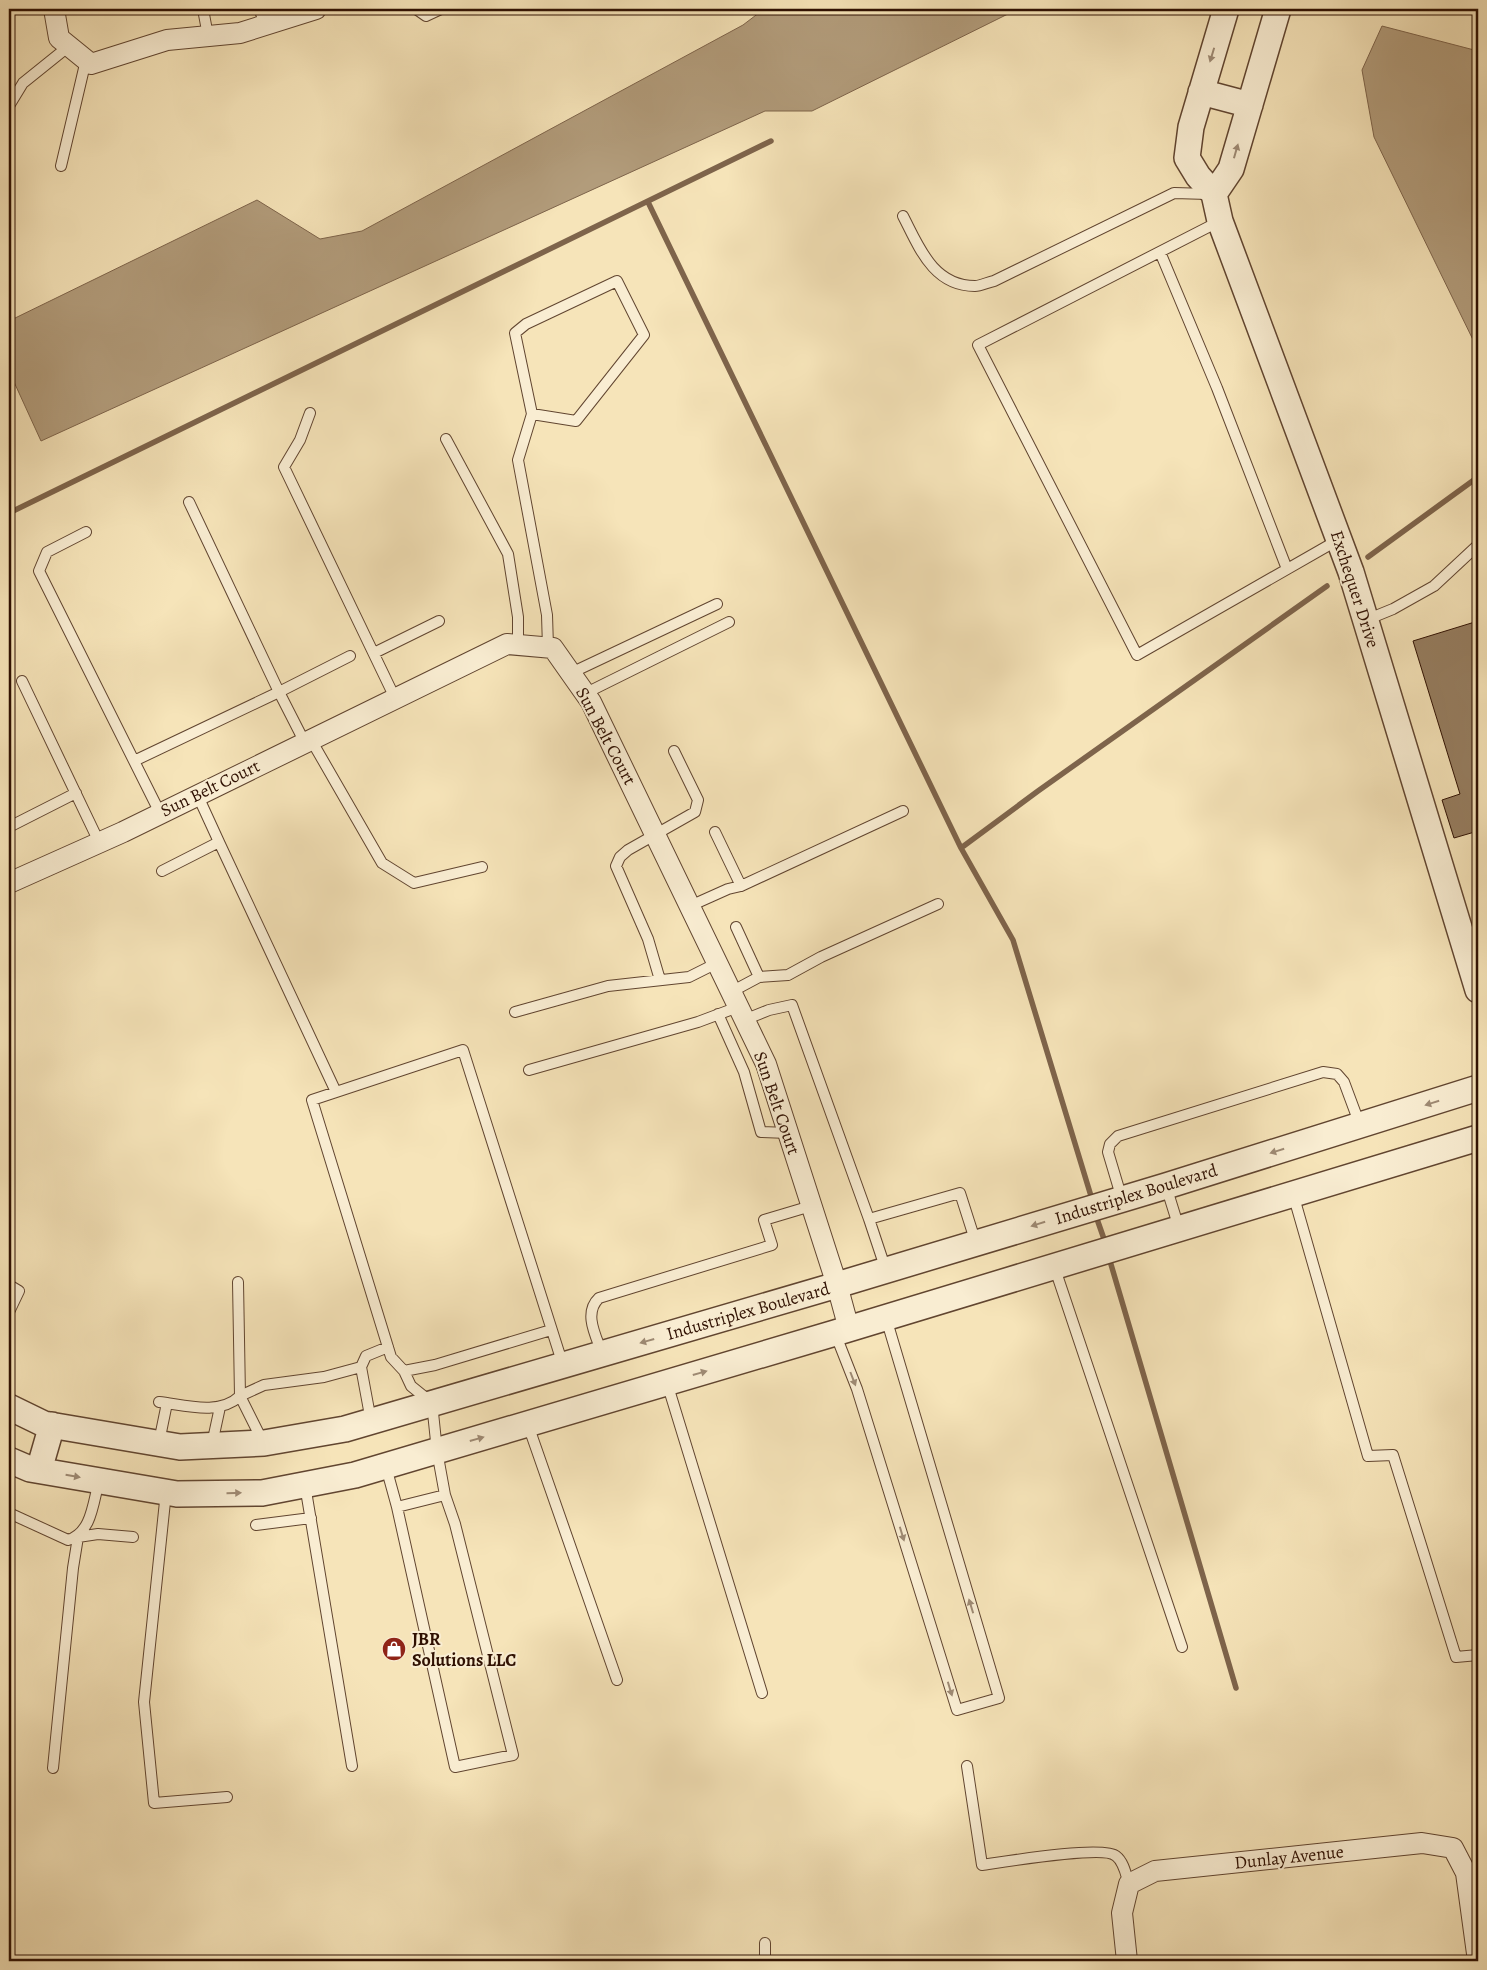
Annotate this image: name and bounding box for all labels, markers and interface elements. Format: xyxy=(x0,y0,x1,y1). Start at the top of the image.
one-way arrow xyxy=(1208,48,1216,63)
one-way arrow xyxy=(1233,143,1241,158)
street label: Exchequer Drive xyxy=(1325,527,1385,651)
street label: Sun Belt Court xyxy=(570,683,642,789)
street label: Sun Belt Court xyxy=(156,754,264,822)
street label: Sun Belt Court xyxy=(748,1048,806,1158)
one-way arrow xyxy=(1424,1099,1439,1107)
one-way arrow xyxy=(1269,1148,1284,1156)
street label: Industriplex Boulevard xyxy=(1052,1158,1220,1230)
one-way arrow xyxy=(1030,1221,1045,1229)
street label: Industriplex Boulevard xyxy=(664,1276,833,1346)
one-way arrow xyxy=(639,1337,654,1345)
one-way arrow xyxy=(692,1369,707,1377)
one-way arrow xyxy=(849,1372,857,1387)
one-way arrow xyxy=(469,1434,484,1442)
one-way arrow xyxy=(65,1473,81,1481)
one-way arrow xyxy=(226,1489,242,1497)
one-way arrow xyxy=(899,1526,907,1541)
one-way arrow xyxy=(967,1598,975,1613)
place label: JBR Solutions LLC xyxy=(412,1627,516,1672)
shop icon: JBR Solutions LLC xyxy=(381,1636,407,1662)
one-way arrow xyxy=(947,1682,955,1697)
street label: Dunlay Avenue xyxy=(1233,1839,1345,1875)

